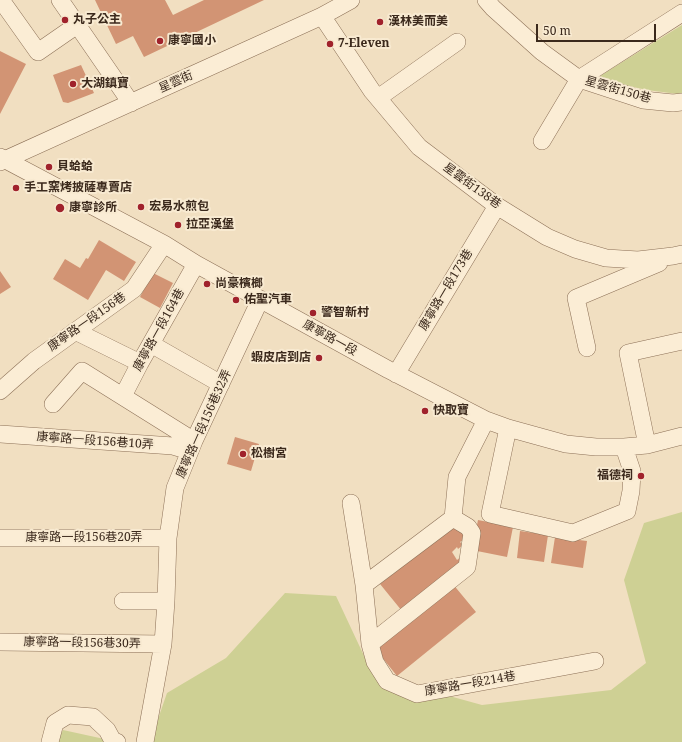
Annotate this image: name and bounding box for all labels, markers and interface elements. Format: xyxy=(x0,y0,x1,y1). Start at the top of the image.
place label: 丸子公主 xyxy=(73,13,121,27)
marker: 丸子公主 xyxy=(60,15,70,25)
place label: 漢林美而美 xyxy=(388,15,448,29)
scale bar xyxy=(538,16,658,42)
marker: 漢林美而美 xyxy=(375,17,385,27)
text: 50 m xyxy=(543,22,571,39)
place label: 康寧國小 xyxy=(168,34,216,48)
marker: 康寧國小 xyxy=(155,36,165,46)
place label: 7-Eleven xyxy=(338,37,390,51)
marker: 7-Eleven xyxy=(325,39,335,49)
street label: 星雲街 xyxy=(157,68,195,96)
street label: 星雲街150巷 xyxy=(583,74,653,106)
place label: 大湖鎮寶 xyxy=(81,77,129,91)
marker: 大湖鎮寶 xyxy=(68,79,78,89)
place label: 貝蛤蛤 xyxy=(57,160,93,174)
street label: 星雲街138巷 xyxy=(440,160,504,212)
marker: 貝蛤蛤 xyxy=(44,162,54,172)
place label: 手工窯烤披薩專賣店 xyxy=(24,181,132,195)
marker: 手工窯烤披薩專賣店 xyxy=(11,183,21,193)
place label: 宏易水煎包 xyxy=(149,200,209,214)
place label: 康寧診所 xyxy=(69,201,117,215)
marker: 康寧診所 xyxy=(54,202,66,214)
marker: 宏易水煎包 xyxy=(136,202,146,212)
place label: 拉亞漢堡 xyxy=(186,218,234,232)
marker: 拉亞漢堡 xyxy=(173,220,183,230)
street label: 康寧路一段173巷 xyxy=(416,247,476,333)
place label: 尚豪檳榔 xyxy=(215,277,263,291)
marker: 尚豪檳榔 xyxy=(202,279,212,289)
street label: 康寧路一段164巷 xyxy=(130,286,188,374)
street label: 康寧路一段156巷 xyxy=(45,290,129,354)
place label: 佑聖汽車 xyxy=(244,293,292,307)
marker: 佑聖汽車 xyxy=(231,295,241,305)
place label: 警智新村 xyxy=(321,306,369,320)
marker: 警智新村 xyxy=(308,308,318,318)
street label: 康寧路一段 xyxy=(300,317,360,359)
place label: 蝦皮店到店 xyxy=(251,351,311,365)
marker: 蝦皮店到店 xyxy=(314,353,324,363)
street label: 康寧路一段156巷32弄 xyxy=(174,367,234,481)
place label: 快取寶 xyxy=(433,404,469,418)
marker: 快取寶 xyxy=(420,406,430,416)
street label: 康寧路一段156巷10弄 xyxy=(36,430,154,452)
place label: 松樹宮 xyxy=(251,447,287,461)
marker: 松樹宮 xyxy=(238,449,248,459)
place label: 福德祠 xyxy=(597,469,633,483)
marker: 福德祠 xyxy=(636,471,646,481)
street label: 康寧路一段156巷20弄 xyxy=(25,531,143,545)
street label: 康寧路一段156巷30弄 xyxy=(23,635,141,651)
street label: 康寧路一段214巷 xyxy=(423,669,517,699)

